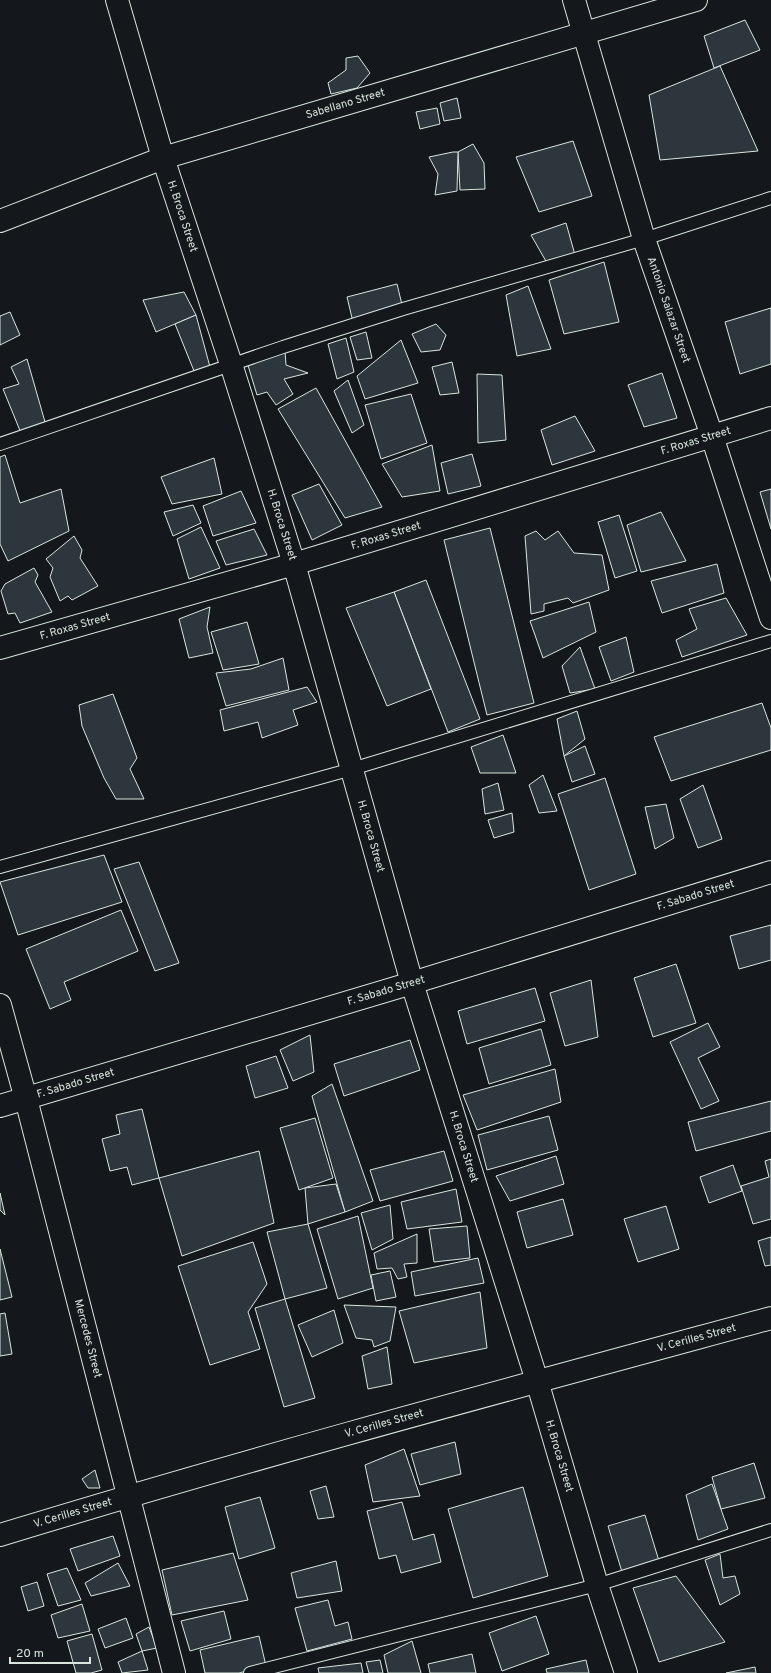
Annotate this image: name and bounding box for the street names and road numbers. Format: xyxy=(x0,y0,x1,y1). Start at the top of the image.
street label: Sabellano Street xyxy=(304,86,387,122)
street label: H. Broca Street xyxy=(164,179,201,254)
street label: Antonio Salazar Street xyxy=(644,255,693,365)
street label: F. Roxas Street xyxy=(659,424,733,458)
street label: H. Broca Street xyxy=(264,487,299,562)
street label: F. Roxas Street xyxy=(349,519,423,553)
street label: F. Roxas Street xyxy=(38,610,112,643)
street label: H. Broca Street xyxy=(354,799,387,874)
street label: F. Sabado Street xyxy=(655,877,736,914)
street label: F. Sabado Street xyxy=(346,972,427,1009)
street label: F. Sabado Street xyxy=(35,1065,116,1102)
street label: H. Broca Street xyxy=(446,1109,481,1184)
street label: Mercedes Street xyxy=(71,1298,105,1379)
street label: V. Cerilles Street xyxy=(656,1321,738,1356)
street label: V. Cerilles Street xyxy=(343,1406,425,1441)
street label: H. Broca Street xyxy=(542,1419,576,1494)
street label: V. Cerilles Street xyxy=(32,1495,114,1531)

